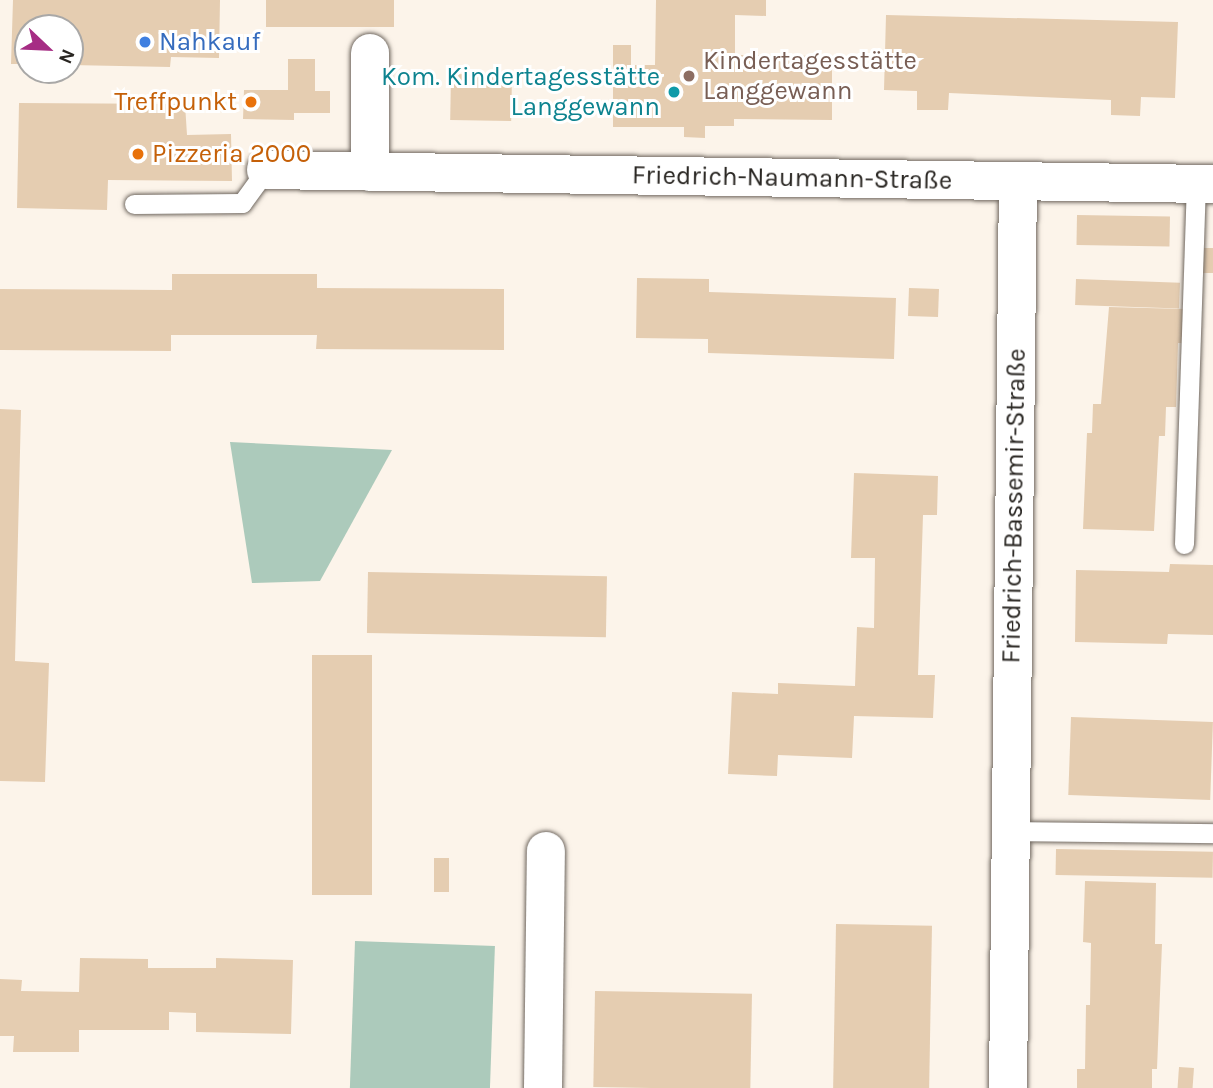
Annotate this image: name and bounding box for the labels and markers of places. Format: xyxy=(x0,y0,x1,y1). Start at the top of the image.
place label: Nahkauf xyxy=(159,26,260,58)
marker: Nahkauf xyxy=(137,34,153,50)
place label: Kindertagesstätte Langgewann xyxy=(703,45,917,106)
place label: Kom. Kindertagesstätte Langgewann xyxy=(381,61,660,122)
marker: Kindertagesstätte Langgewann xyxy=(681,68,697,84)
marker: Kom. Kindertagesstätte Langgewann xyxy=(666,84,682,100)
place label: Treffpunkt xyxy=(114,86,237,118)
marker: Treffpunkt xyxy=(243,94,259,110)
place label: Pizzeria 2000 xyxy=(152,138,311,170)
marker: Pizzeria 2000 xyxy=(130,146,146,162)

